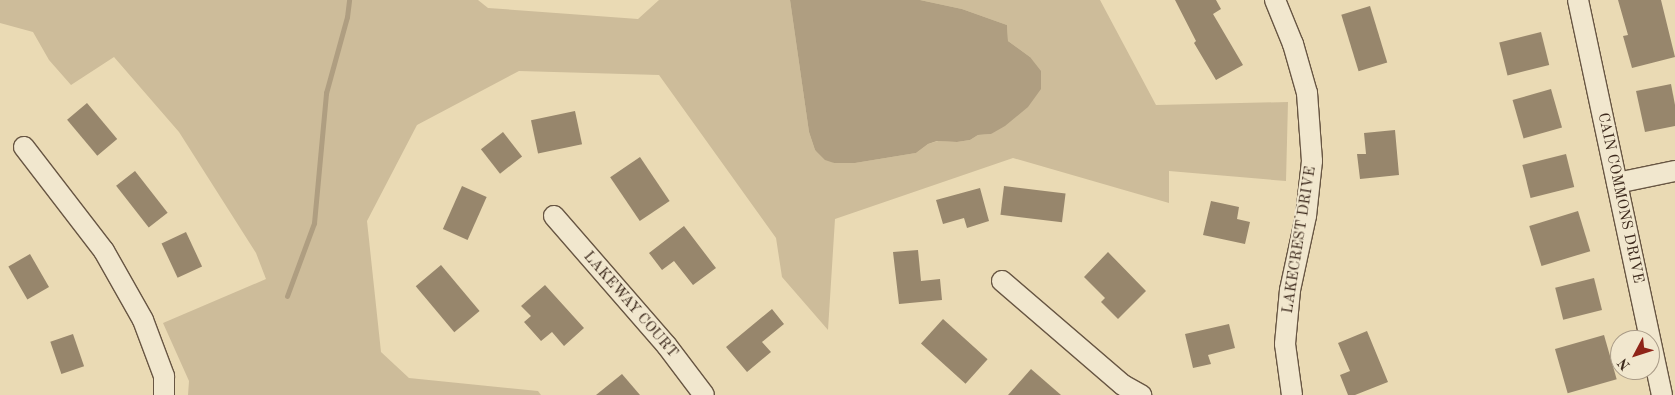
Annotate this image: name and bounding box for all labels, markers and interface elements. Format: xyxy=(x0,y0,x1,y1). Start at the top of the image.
street label: CAIN COMMONS DRIVE xyxy=(1593,111,1647,285)
street label: LAKECREST DRIVE xyxy=(1279,165,1321,315)
street label: LAKEWAY COURT xyxy=(579,248,681,362)
north arrow xyxy=(1610,330,1660,380)
text: N xyxy=(1615,355,1633,373)

